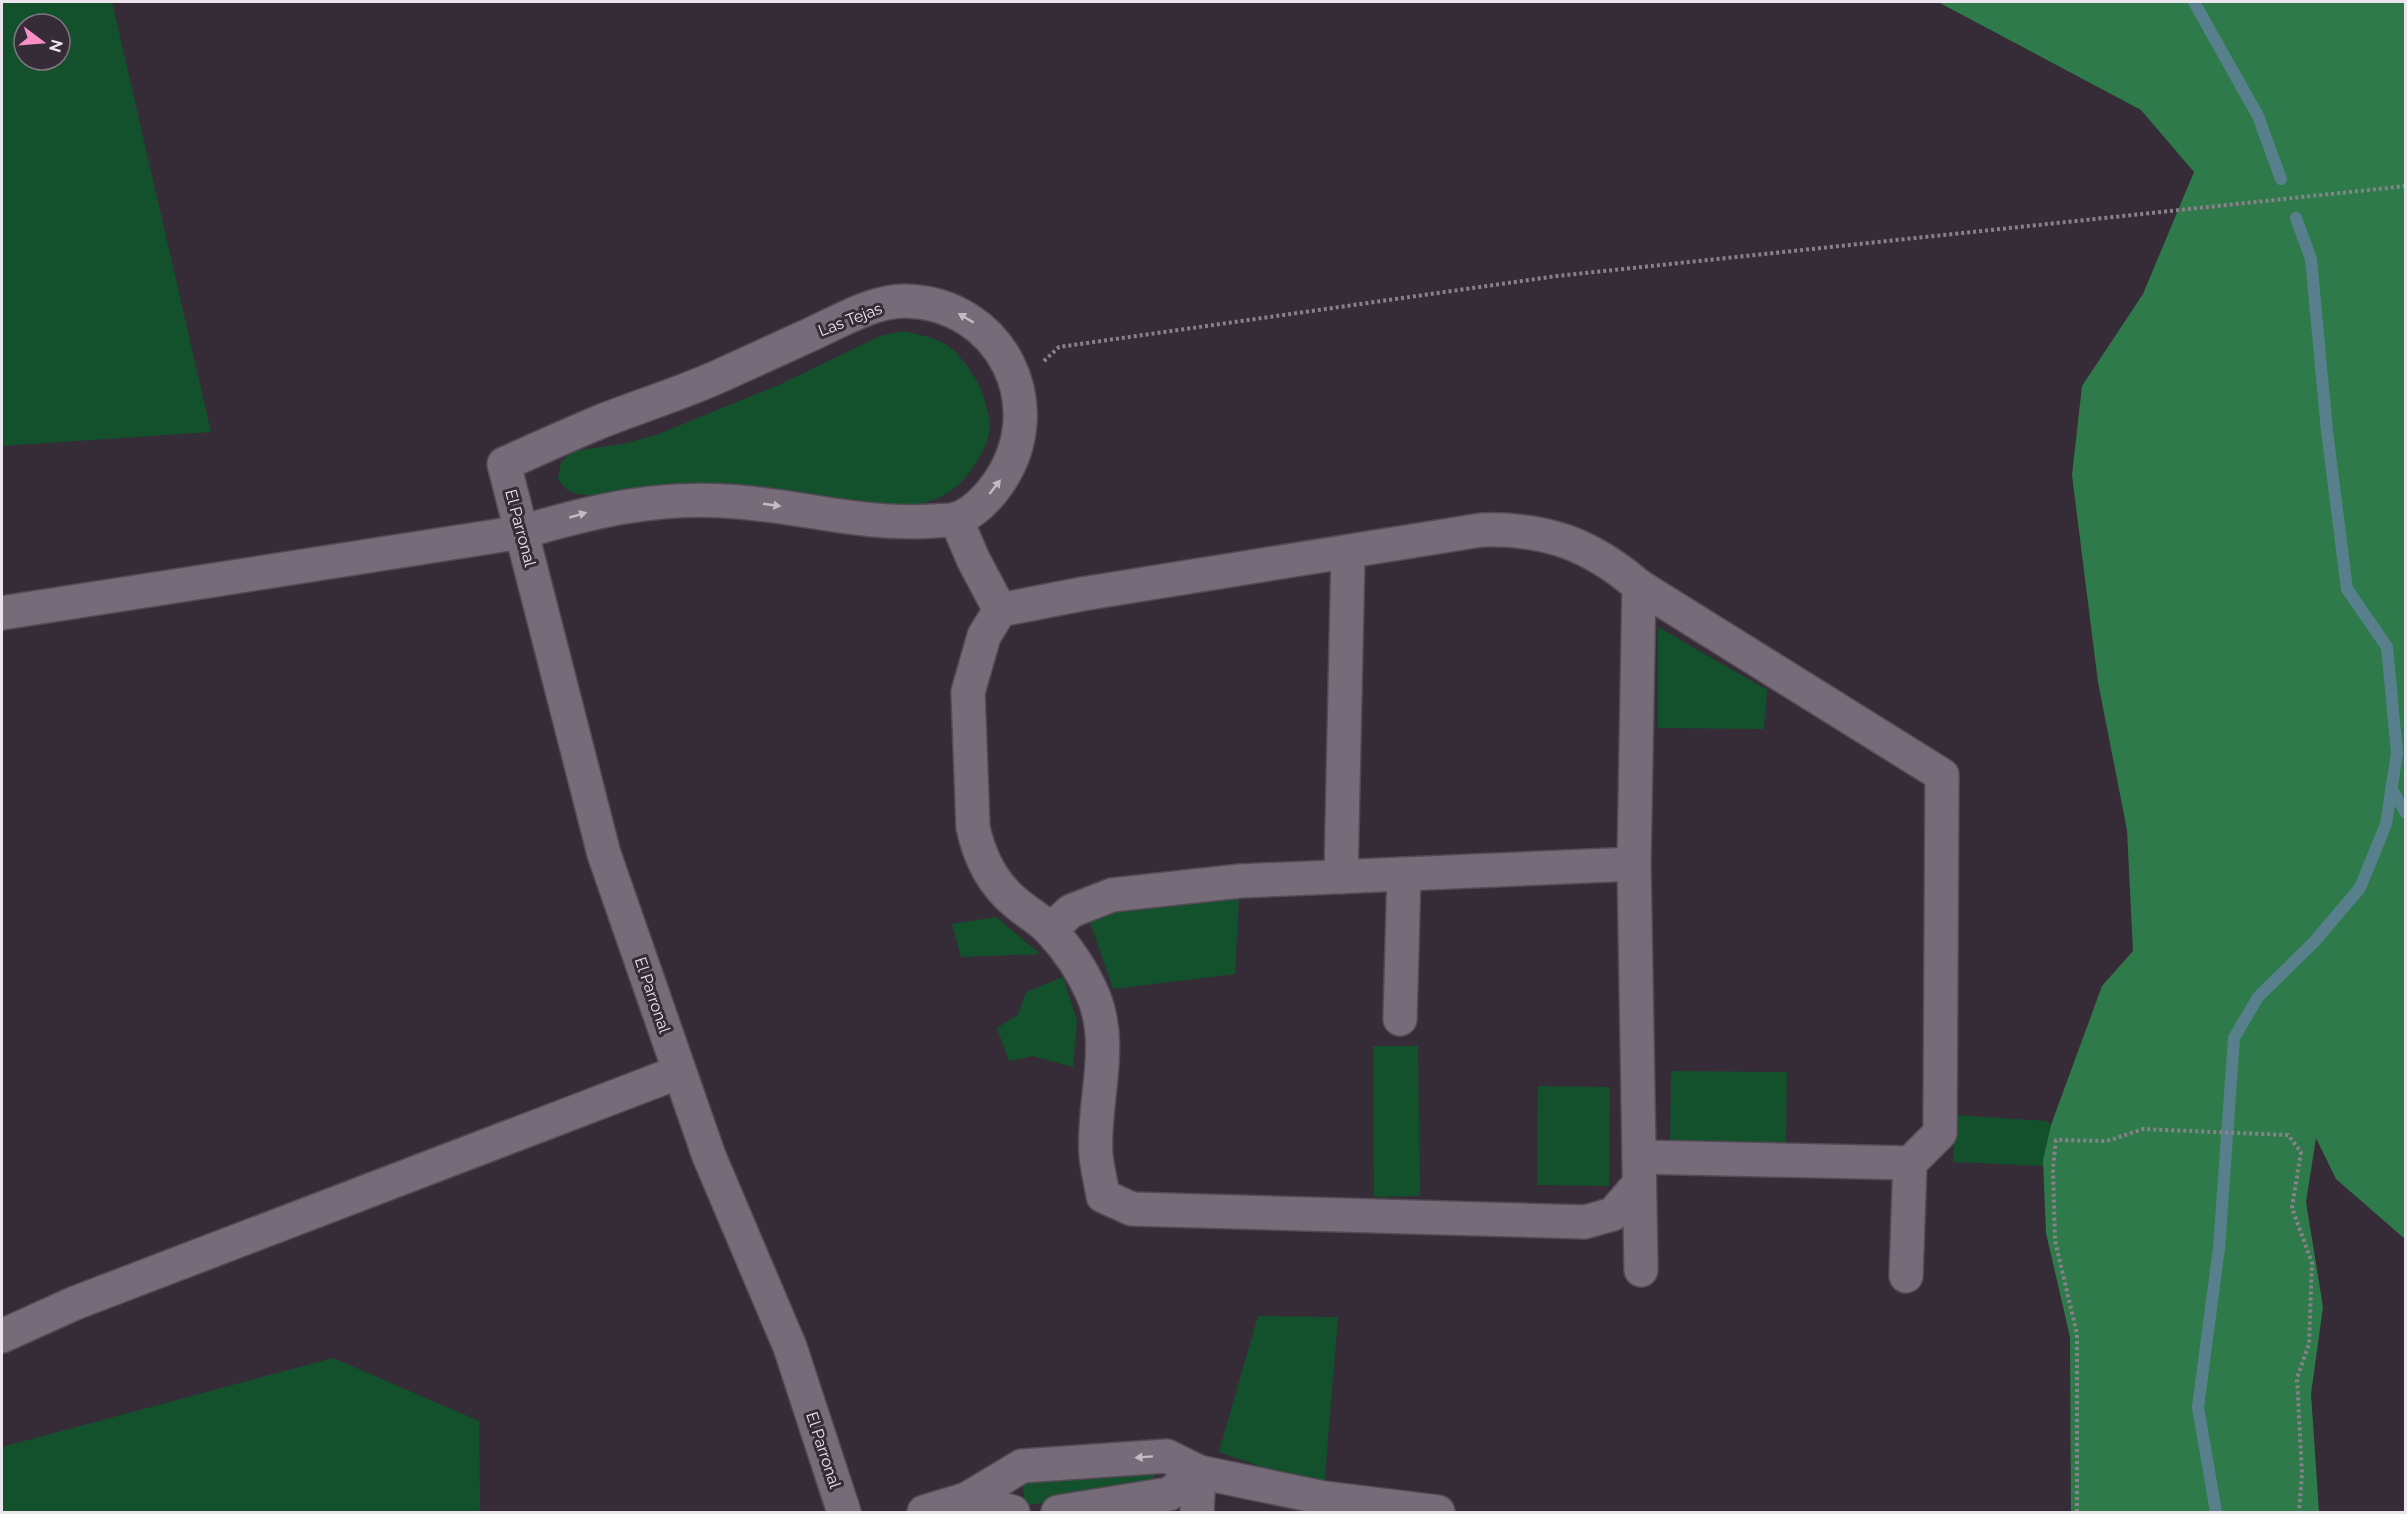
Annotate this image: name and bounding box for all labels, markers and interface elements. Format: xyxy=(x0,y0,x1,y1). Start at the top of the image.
north arrow xyxy=(12,12,72,72)
text: N xyxy=(45,38,67,54)
street label: Las Tejas xyxy=(816,299,885,340)
one-way arrow xyxy=(957,313,974,323)
one-way arrow xyxy=(989,479,1002,495)
street label: El Parronal xyxy=(501,487,540,569)
one-way arrow xyxy=(762,501,781,510)
one-way arrow xyxy=(570,510,588,519)
street label: El Parronal xyxy=(631,955,675,1036)
street label: El Parronal xyxy=(802,1410,845,1491)
one-way arrow xyxy=(1134,1453,1153,1462)

